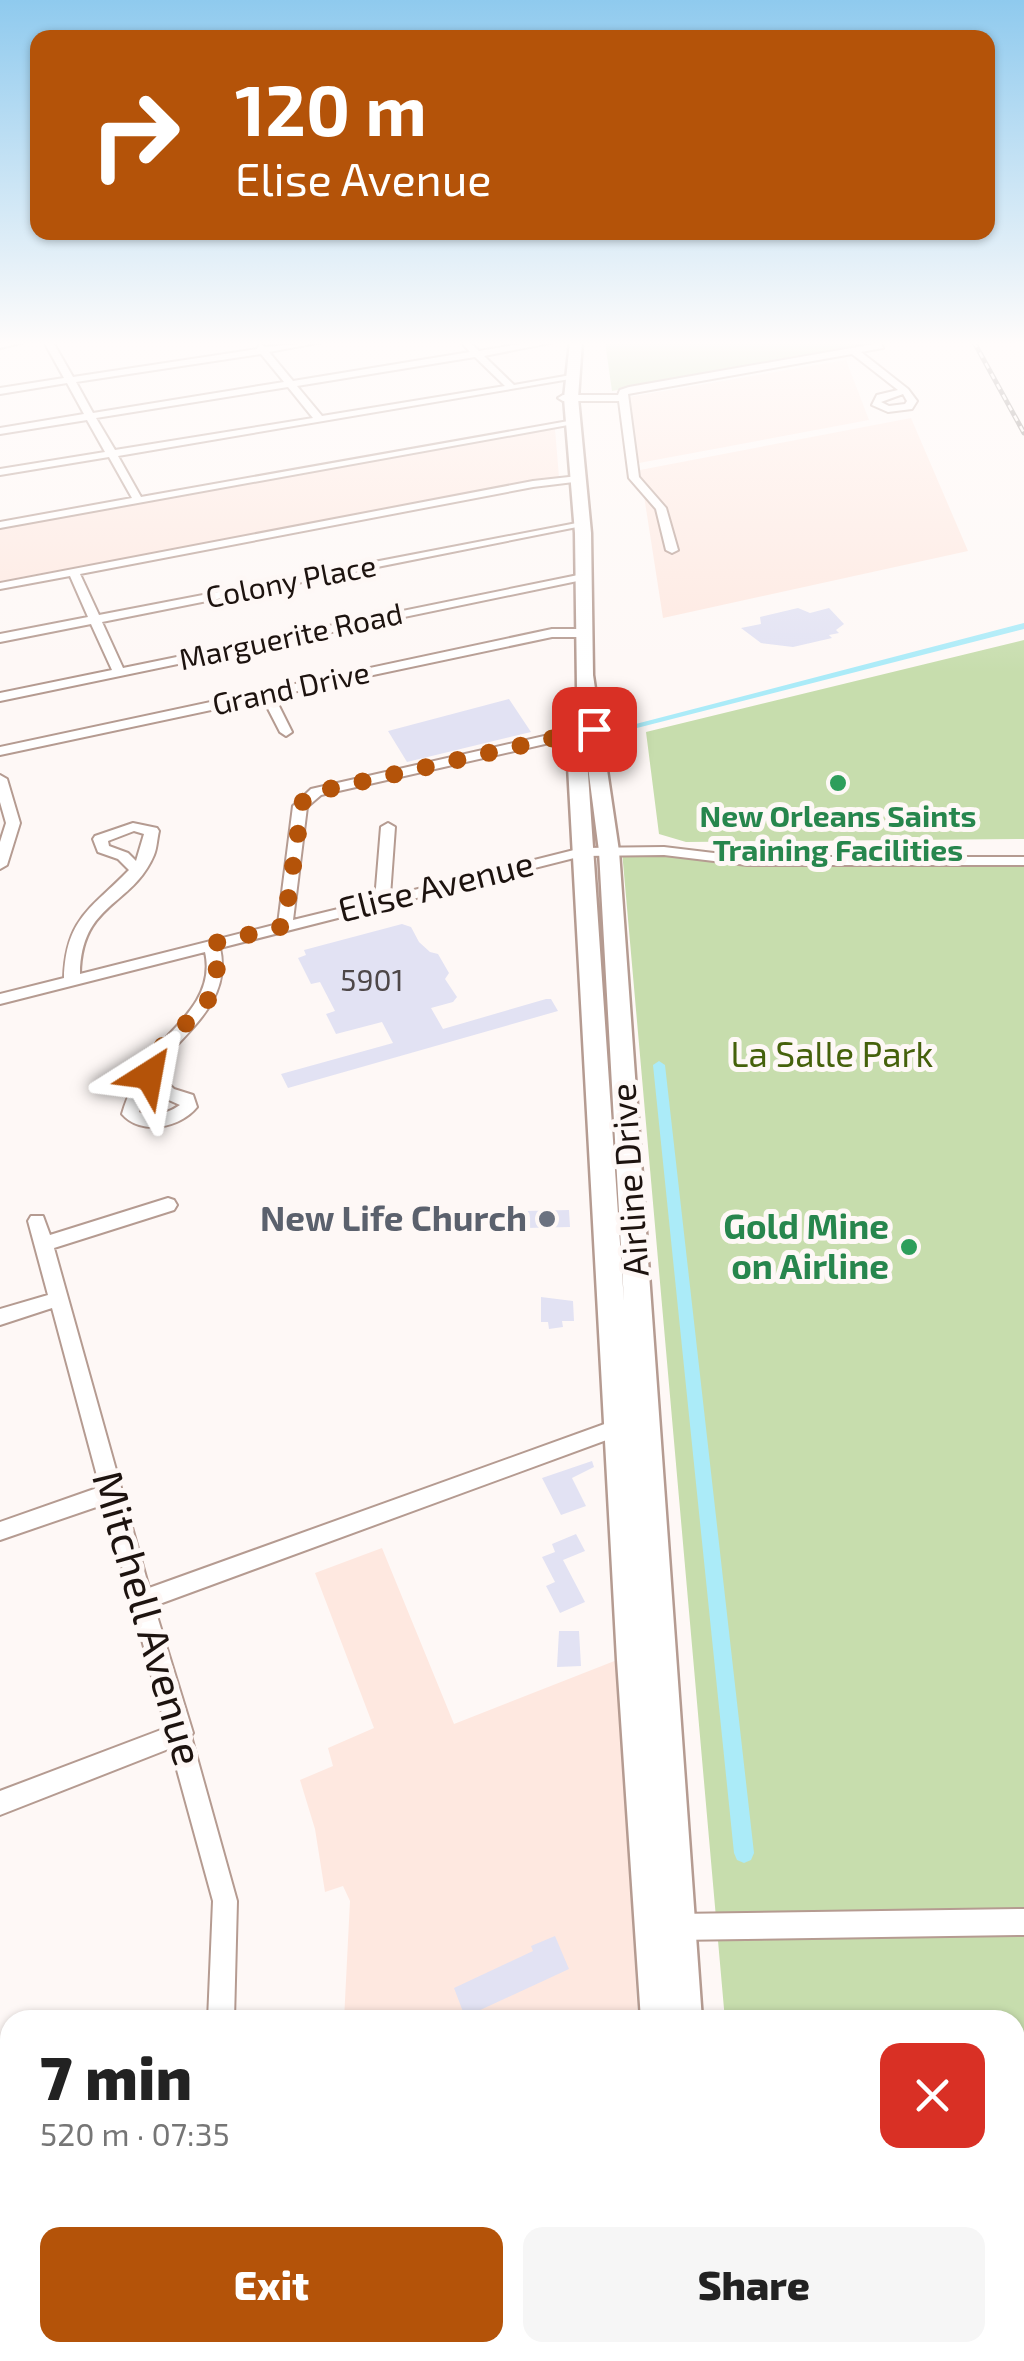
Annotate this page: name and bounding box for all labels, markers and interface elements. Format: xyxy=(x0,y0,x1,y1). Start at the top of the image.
text: 120 m xyxy=(235,66,427,150)
icon: right xyxy=(70,70,200,200)
text: Elise Avenue xyxy=(235,151,492,205)
street label: Colony Place xyxy=(202,546,379,614)
street label: Marguerite Road xyxy=(176,594,406,676)
street label: Grand Drive xyxy=(209,653,373,721)
pin xyxy=(552,687,637,772)
icon: arrive xyxy=(567,702,622,757)
marker: New Orleans Saints Training Facilities xyxy=(827,772,849,794)
place label: New Orleans Saints Training Facilities xyxy=(700,797,976,867)
street label: Elise Avenue xyxy=(334,841,537,930)
house number: 5901 xyxy=(340,961,404,997)
position arrow xyxy=(97,1023,201,1127)
park label: La Salle Park xyxy=(731,1032,934,1074)
street label: Airline Drive xyxy=(600,1082,656,1278)
place label: New Life Church xyxy=(260,1196,527,1238)
place label: Gold Mine on Airline xyxy=(723,1204,889,1286)
marker: New Life Church xyxy=(536,1208,558,1230)
marker: Gold Mine on Airline xyxy=(898,1236,920,1258)
street label: Mitchell Avenue xyxy=(84,1465,216,1770)
text: 7 min xyxy=(40,2040,192,2112)
button: close xyxy=(880,2043,985,2148)
text: 520 m · 07:35 xyxy=(40,2114,230,2152)
button: Exit xyxy=(40,2227,503,2342)
button: Share xyxy=(523,2227,985,2342)

